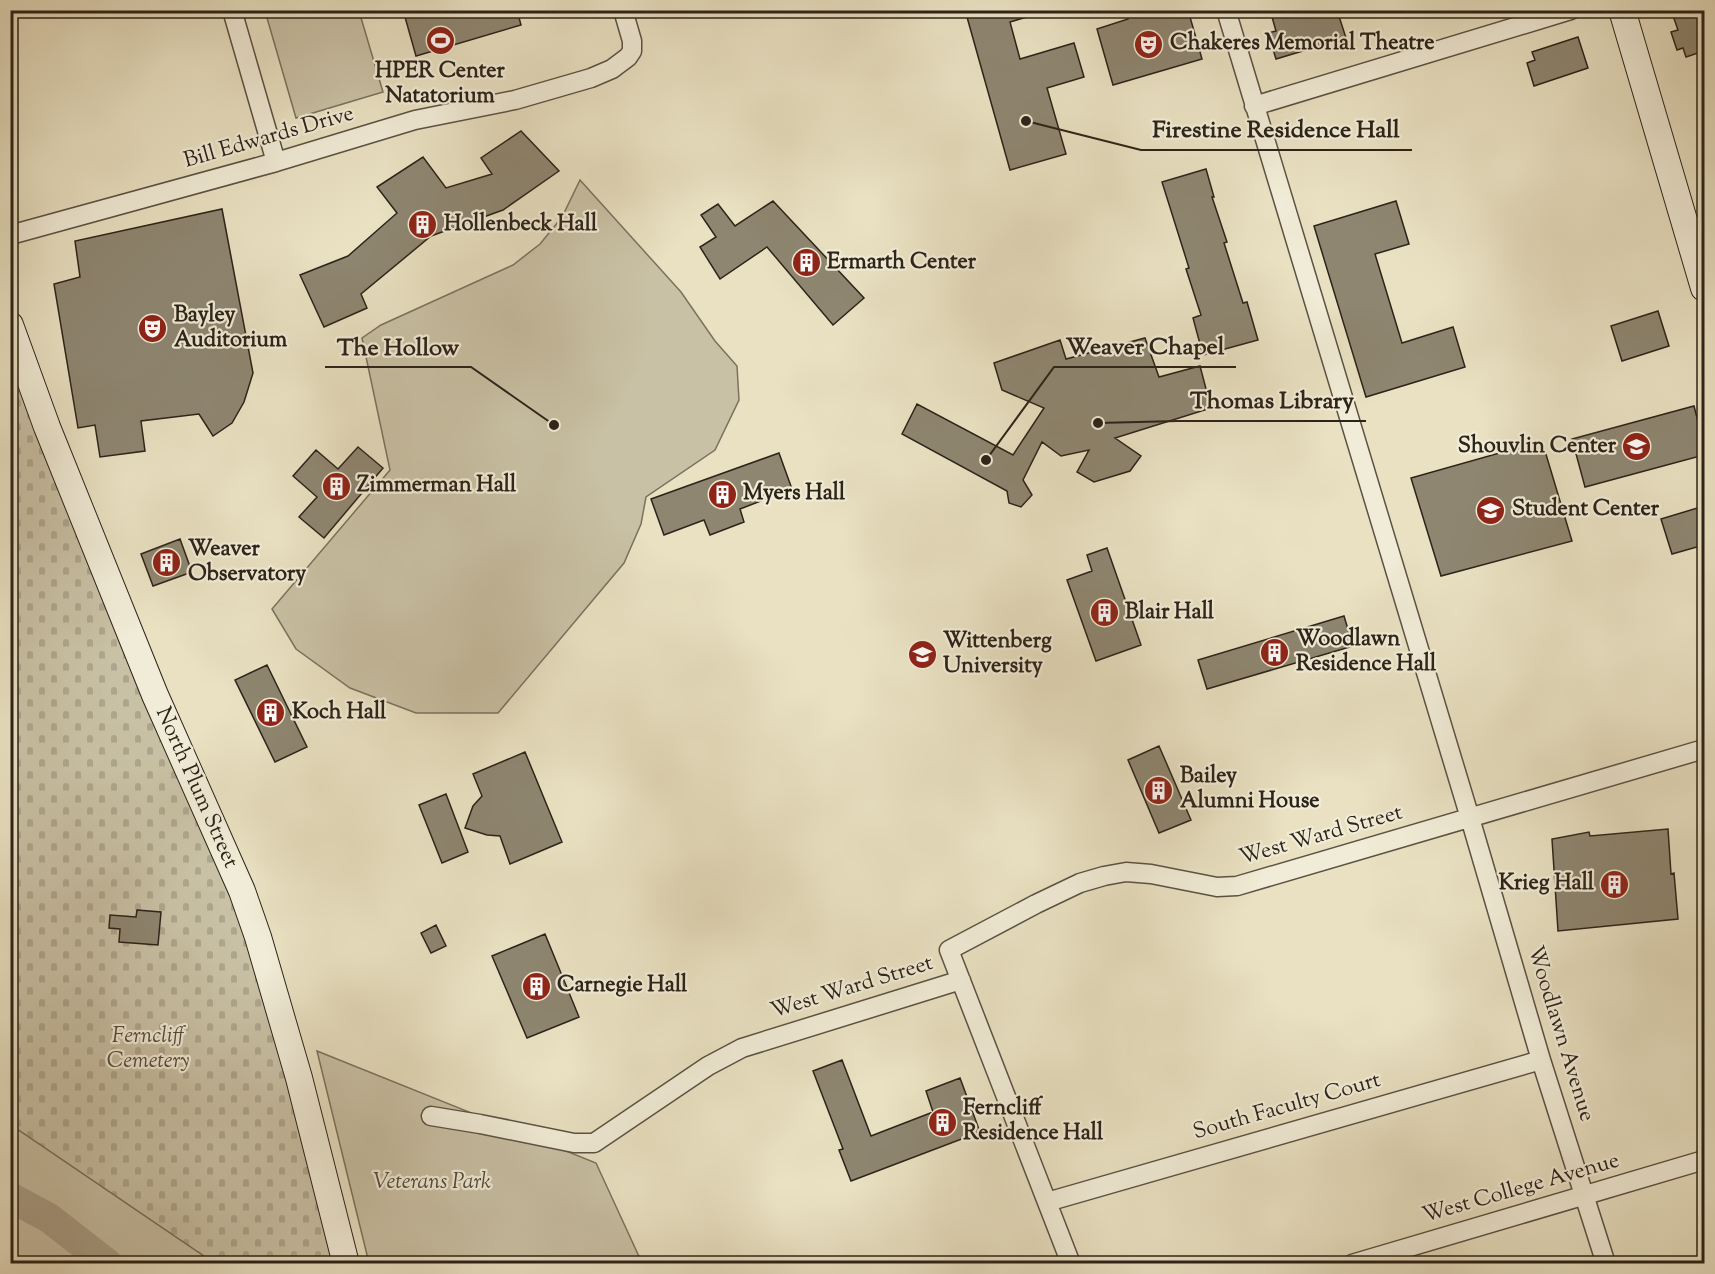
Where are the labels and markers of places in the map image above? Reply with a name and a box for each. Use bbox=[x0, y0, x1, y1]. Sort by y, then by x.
sports icon: HPER Center Natatorium bbox=[424, 24, 456, 56]
theatre icon: Chakeres Memorial Theatre bbox=[1133, 28, 1165, 60]
place label: Chakeres Memorial Theatre bbox=[1170, 28, 1434, 60]
place label: HPER Center Natatorium bbox=[375, 56, 506, 113]
callout: Firestine Residence Hall bbox=[1141, 108, 1412, 150]
building icon: Hollenbeck Hall bbox=[407, 209, 439, 241]
place label: Hollenbeck Hall bbox=[444, 209, 598, 241]
building icon: Ermarth Center bbox=[790, 247, 822, 279]
place label: Ermarth Center bbox=[827, 247, 977, 279]
place label: Bayley Auditorium bbox=[174, 300, 288, 357]
theatre icon: Bayley Auditorium bbox=[137, 313, 169, 345]
callout: The Hollow bbox=[325, 325, 471, 367]
callout: Weaver Chapel bbox=[1054, 325, 1236, 367]
callout: Thomas Library bbox=[1178, 379, 1366, 421]
place label: Shouvlin Center bbox=[1458, 431, 1617, 463]
school or university icon: Shouvlin Center bbox=[1621, 431, 1653, 463]
building icon: Zimmerman Hall bbox=[320, 470, 352, 502]
place label: Zimmerman Hall bbox=[357, 470, 517, 502]
building icon: Myers Hall bbox=[706, 478, 738, 510]
place label: Myers Hall bbox=[743, 478, 846, 510]
school or university icon: Student Center bbox=[1475, 494, 1507, 526]
place label: Student Center bbox=[1512, 494, 1660, 526]
place label: Weaver Observatory bbox=[188, 534, 306, 591]
building icon: Weaver Observatory bbox=[151, 547, 183, 579]
building icon: Blair Hall bbox=[1088, 597, 1120, 629]
place label: Blair Hall bbox=[1125, 597, 1215, 629]
place label: Woodlawn Residence Hall bbox=[1296, 624, 1437, 681]
place label: Wittenberg University bbox=[943, 626, 1052, 683]
building icon: Woodlawn Residence Hall bbox=[1259, 637, 1291, 669]
school or university icon: Wittenberg University bbox=[906, 639, 938, 671]
building icon: Koch Hall bbox=[255, 697, 287, 729]
place label: Koch Hall bbox=[292, 697, 387, 729]
place label: Bailey Alumni House bbox=[1180, 761, 1320, 818]
building icon: Bailey Alumni House bbox=[1143, 774, 1175, 806]
place label: Krieg Hall bbox=[1499, 868, 1595, 900]
building icon: Krieg Hall bbox=[1599, 868, 1631, 900]
building icon: Carnegie Hall bbox=[520, 970, 552, 1002]
place label: Carnegie Hall bbox=[557, 970, 688, 1002]
place label: Ferncliff Residence Hall bbox=[963, 1093, 1104, 1150]
building icon: Ferncliff Residence Hall bbox=[926, 1106, 958, 1138]

